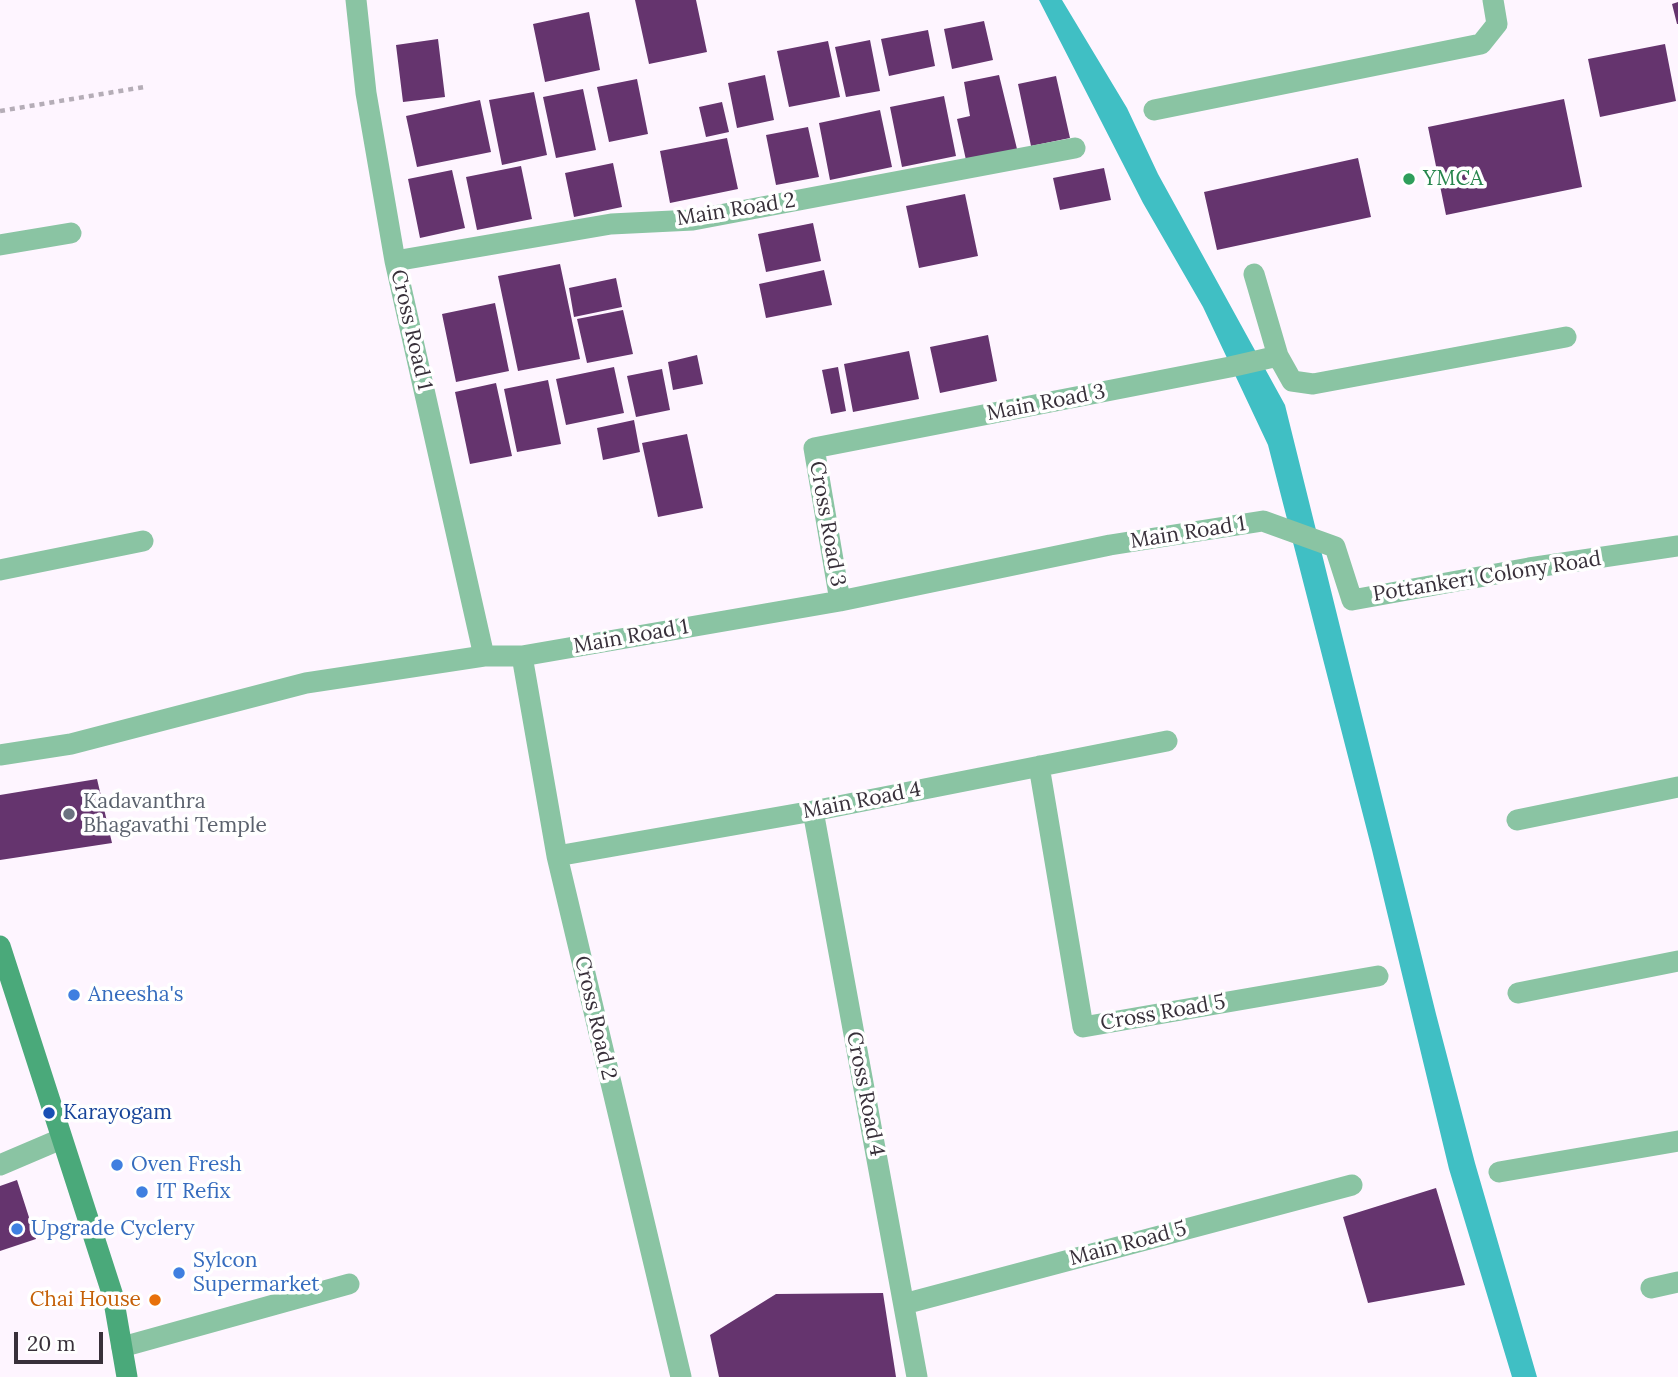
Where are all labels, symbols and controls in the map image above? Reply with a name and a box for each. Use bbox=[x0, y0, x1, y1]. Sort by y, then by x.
place label: YMCA bbox=[1423, 166, 1483, 192]
marker: YMCA bbox=[1401, 171, 1417, 187]
street label: Main Road 2 bbox=[675, 188, 797, 232]
street label: Cross Road 1 bbox=[385, 267, 437, 393]
street label: Main Road 3 bbox=[985, 379, 1107, 427]
street label: Cross Road 3 bbox=[804, 459, 850, 589]
street label: Main Road 1 bbox=[1129, 511, 1247, 555]
street label: Pottankeri Colony Road bbox=[1371, 547, 1603, 607]
street label: Main Road 1 bbox=[572, 615, 690, 659]
street label: Main Road 4 bbox=[801, 777, 923, 825]
place label: Kadavanthra Bhagavathi Temple bbox=[83, 789, 267, 839]
marker: Kadavanthra Bhagavathi Temple bbox=[61, 806, 77, 822]
street label: Cross Road 2 bbox=[569, 954, 621, 1082]
place label: Aneesha's bbox=[88, 982, 184, 1008]
marker: Aneesha's bbox=[66, 987, 82, 1003]
street label: Cross Road 5 bbox=[1098, 990, 1228, 1036]
street label: Cross Road 4 bbox=[841, 1030, 889, 1158]
place label: Karayogam bbox=[63, 1100, 172, 1126]
marker: Karayogam bbox=[41, 1105, 57, 1121]
place label: Oven Fresh bbox=[131, 1152, 242, 1178]
marker: Oven Fresh bbox=[109, 1157, 125, 1173]
place label: IT Refix bbox=[156, 1179, 231, 1205]
marker: IT Refix bbox=[134, 1184, 150, 1200]
place label: Upgrade Cyclery bbox=[31, 1216, 195, 1242]
street label: Main Road 5 bbox=[1067, 1216, 1189, 1272]
marker: Upgrade Cyclery bbox=[9, 1221, 25, 1237]
place label: Sylcon Supermarket bbox=[193, 1248, 319, 1298]
marker: Sylcon Supermarket bbox=[171, 1265, 187, 1281]
place label: Chai House bbox=[30, 1287, 141, 1313]
marker: Chai House bbox=[147, 1292, 163, 1308]
scale bar bbox=[18, 1318, 107, 1362]
text: 20 m bbox=[27, 1330, 76, 1357]

